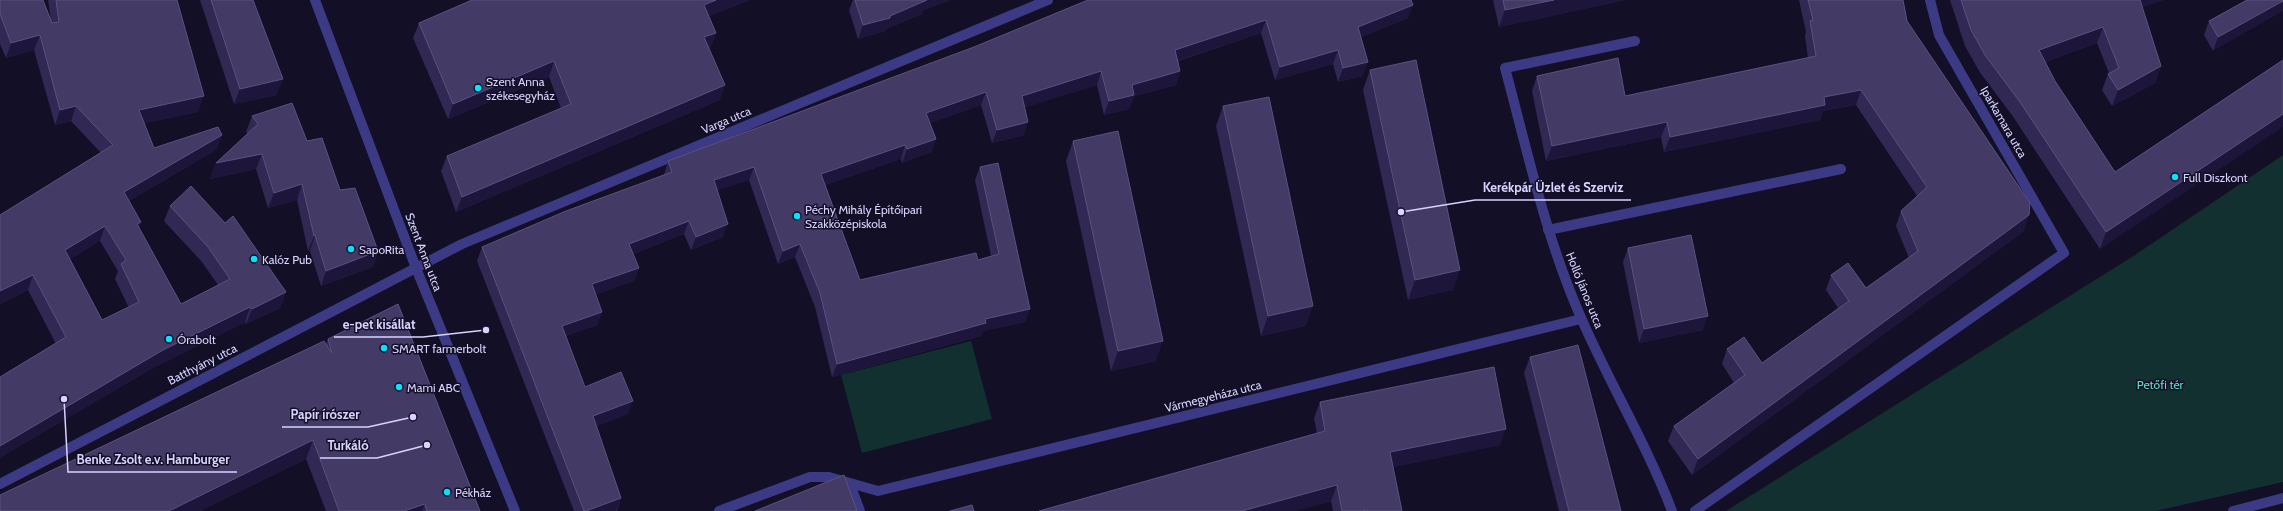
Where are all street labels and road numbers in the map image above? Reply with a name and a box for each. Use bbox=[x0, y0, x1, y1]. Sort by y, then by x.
street label: Iparkamara utca bbox=[1977, 84, 2031, 161]
street label: Varga utca bbox=[699, 103, 753, 137]
street label: Szent Anna utca bbox=[402, 211, 446, 293]
street label: Holló János utca bbox=[1563, 250, 1607, 331]
street label: Batthyány utca bbox=[165, 340, 239, 388]
street label: Vármegyeháza utca bbox=[1163, 377, 1263, 415]

